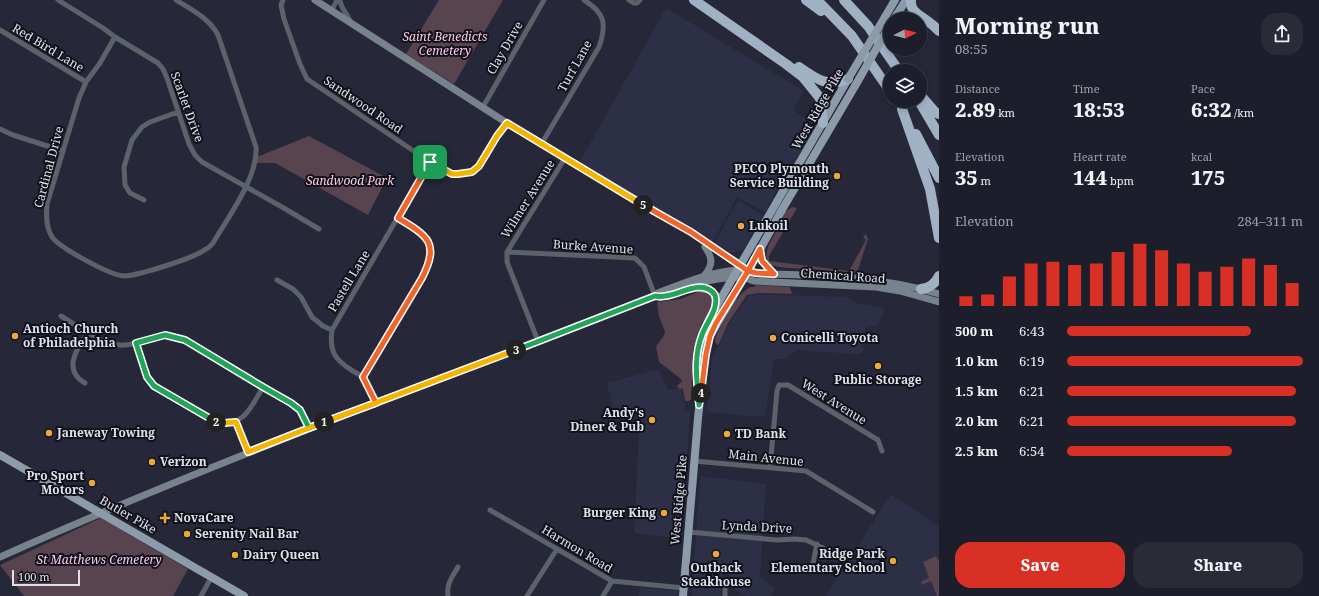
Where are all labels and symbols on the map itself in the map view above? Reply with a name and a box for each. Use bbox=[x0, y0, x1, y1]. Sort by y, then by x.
north arrow bbox=[883, 12, 927, 56]
street label: Clay Drive bbox=[482, 18, 527, 78]
street label: Red Bird Lane bbox=[9, 19, 87, 76]
park label: Saint Benedicts Cemetery bbox=[402, 28, 488, 59]
street label: Turf Lane bbox=[553, 37, 596, 95]
street label: West Ridge Pike bbox=[788, 65, 848, 152]
street label: Scarlet Drive bbox=[167, 69, 208, 144]
street label: Sandwood Road bbox=[320, 72, 407, 138]
street label: Cardinal Drive bbox=[29, 124, 68, 210]
pin bbox=[413, 145, 447, 179]
street label: Wilmer Avenue bbox=[497, 156, 559, 241]
place label: PECO Plymouth Service Building bbox=[730, 160, 829, 191]
marker: PECO Plymouth Service Building bbox=[832, 171, 842, 181]
park label: Sandwood Park bbox=[306, 172, 395, 189]
pin: 5 bbox=[633, 195, 653, 215]
place label: Lukoil bbox=[749, 217, 789, 234]
marker: Lukoil bbox=[736, 221, 746, 231]
street label: Burke Avenue bbox=[552, 235, 634, 258]
street label: Pastell Lane bbox=[324, 247, 374, 315]
street label: Chemical Road bbox=[800, 264, 887, 287]
place label: Antioch Church of Philadelphia bbox=[23, 320, 119, 351]
place label: Conicelli Toyota bbox=[781, 329, 878, 346]
marker: Antioch Church of Philadelphia bbox=[10, 331, 20, 341]
marker: Conicelli Toyota bbox=[768, 333, 778, 343]
pin: 3 bbox=[506, 340, 526, 360]
marker: Public Storage bbox=[873, 361, 883, 371]
place label: Public Storage bbox=[834, 371, 922, 388]
street label: West Avenue bbox=[798, 375, 870, 428]
pin: 4 bbox=[691, 383, 711, 403]
place label: Andy's Diner & Pub bbox=[570, 404, 644, 435]
pin: 2 bbox=[206, 412, 226, 432]
pin: 1 bbox=[314, 412, 334, 432]
marker: Andy's Diner & Pub bbox=[647, 415, 657, 425]
place label: Janeway Towing bbox=[56, 424, 155, 441]
place label: TD Bank bbox=[735, 425, 786, 442]
marker: Janeway Towing bbox=[44, 428, 54, 438]
marker: TD Bank bbox=[722, 429, 732, 439]
street label: Main Avenue bbox=[728, 445, 805, 470]
place label: Verizon bbox=[160, 453, 207, 470]
street label: West Ridge Pike bbox=[666, 454, 691, 546]
marker: Verizon bbox=[147, 457, 157, 467]
place label: Pro Sport Motors bbox=[26, 467, 84, 498]
marker: Pro Sport Motors bbox=[87, 478, 97, 488]
street label: Butler Pike bbox=[97, 491, 160, 538]
place label: Burger King bbox=[583, 504, 656, 521]
marker: Burger King bbox=[659, 508, 669, 518]
place label: NovaCare bbox=[174, 509, 234, 526]
marker: NovaCare bbox=[159, 512, 171, 524]
street label: Lynda Drive bbox=[721, 516, 793, 537]
street label: Harmon Road bbox=[539, 521, 616, 577]
place label: Serenity Nail Bar bbox=[195, 525, 300, 542]
marker: Serenity Nail Bar bbox=[182, 529, 192, 539]
place label: Ridge Park Elementary School bbox=[771, 545, 886, 576]
place label: Dairy Queen bbox=[243, 546, 319, 563]
marker: Outback Steakhouse bbox=[711, 549, 721, 559]
marker: Dairy Queen bbox=[230, 550, 240, 560]
park label: St Matthews Cemetery bbox=[36, 551, 162, 568]
marker: Ridge Park Elementary School bbox=[888, 556, 898, 566]
place label: Outback Steakhouse bbox=[681, 559, 751, 590]
scale bar bbox=[12, 568, 80, 587]

